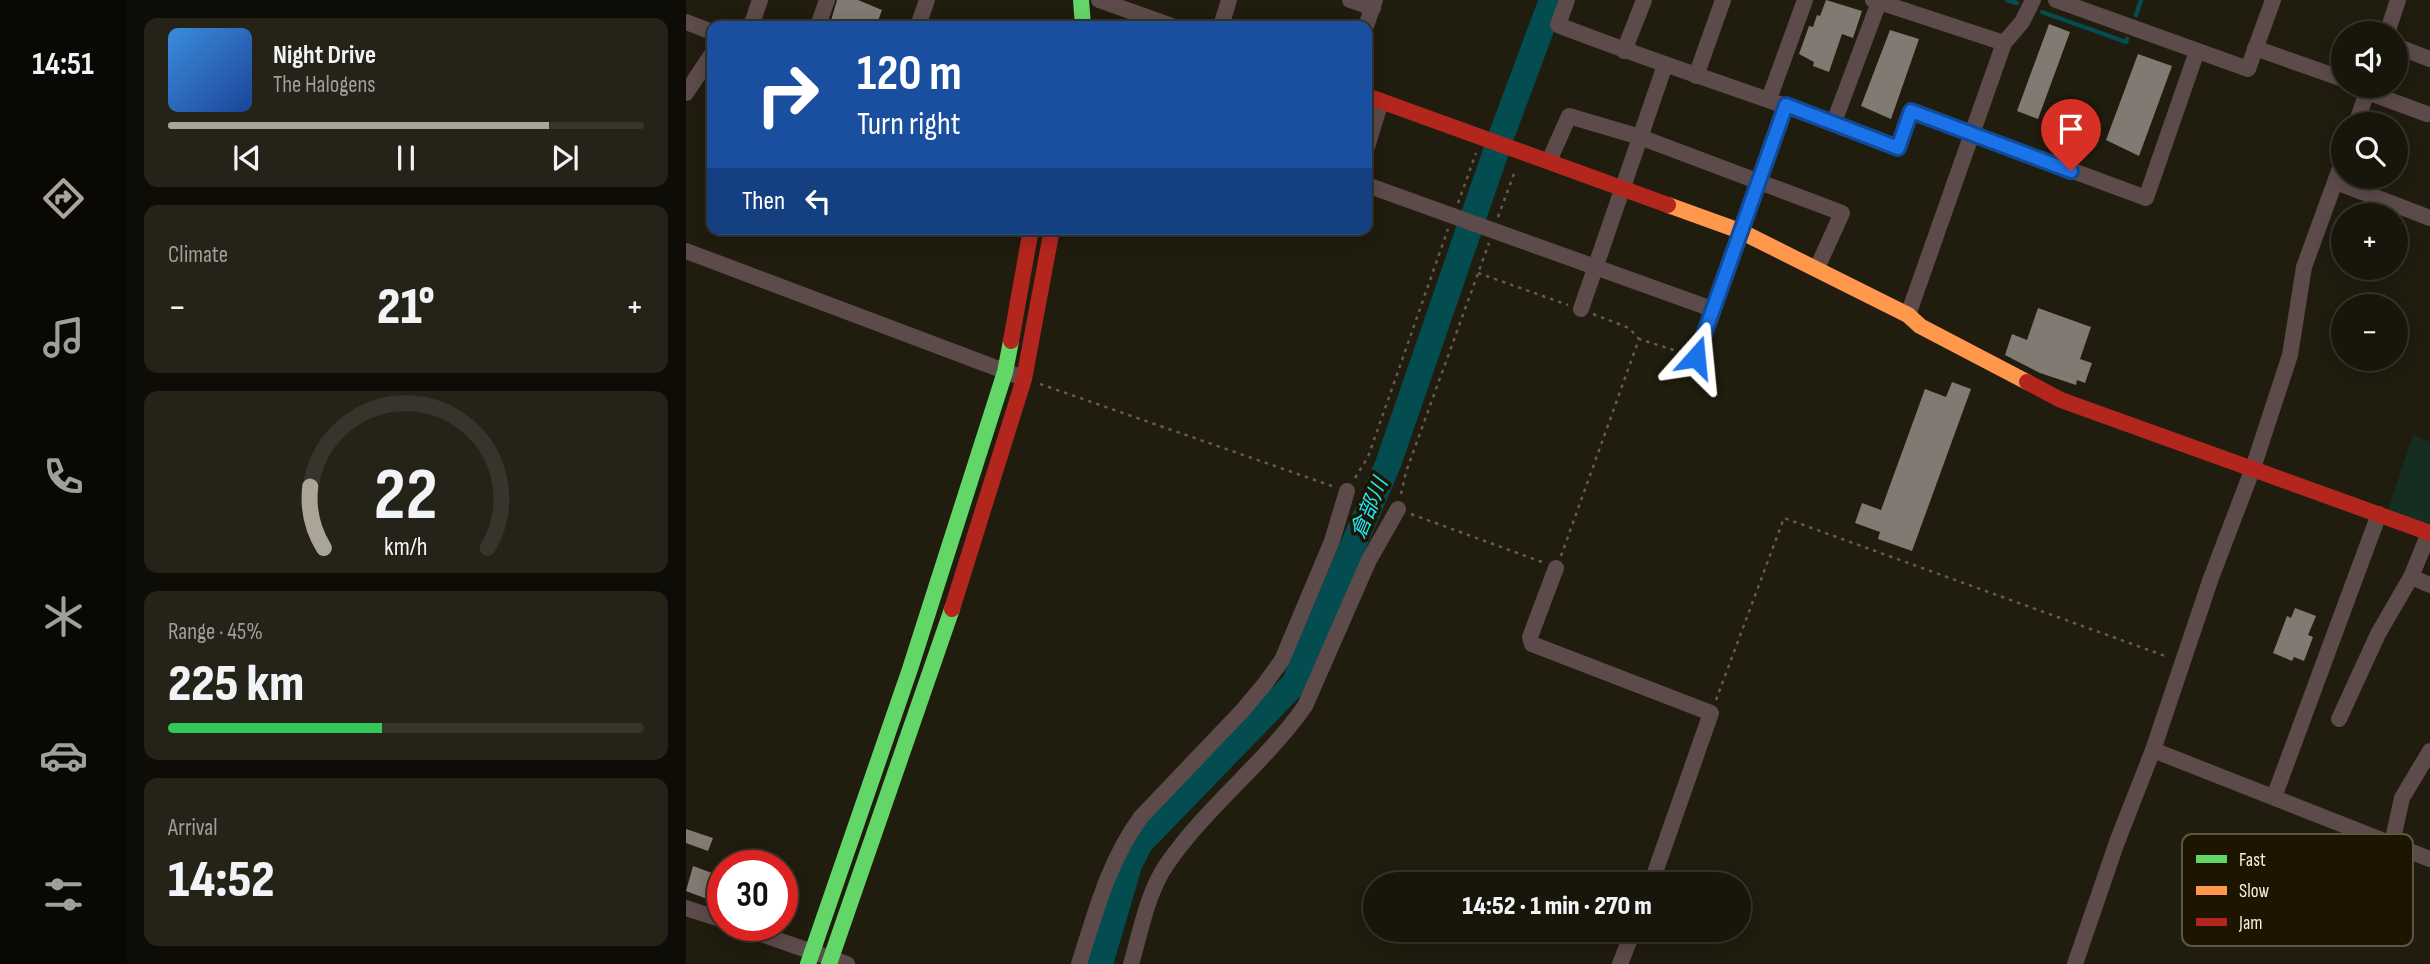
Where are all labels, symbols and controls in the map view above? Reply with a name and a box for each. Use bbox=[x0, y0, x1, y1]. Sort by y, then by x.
map controls bbox=[2331, 21, 2408, 371]
button: sound bbox=[2331, 21, 2408, 98]
text: Night Drive bbox=[273, 40, 376, 71]
text: 14:51 bbox=[32, 45, 94, 84]
text: 120 m bbox=[857, 45, 962, 104]
icon: right bbox=[742, 49, 833, 140]
text: The Halogens bbox=[273, 71, 376, 99]
pin bbox=[2041, 99, 2101, 171]
text: Turn right bbox=[857, 105, 961, 144]
icon: arrive bbox=[2052, 110, 2090, 148]
button: search bbox=[2331, 112, 2408, 189]
icon: previous bbox=[228, 139, 266, 177]
icon: pause bbox=[387, 139, 425, 177]
icon: next bbox=[546, 139, 584, 177]
icon: directions bbox=[39, 174, 88, 223]
icon: left bbox=[799, 182, 837, 220]
text: Then bbox=[742, 186, 785, 217]
button: + bbox=[2331, 203, 2408, 280]
text: Climate bbox=[168, 241, 228, 269]
text: 21° bbox=[377, 276, 435, 339]
text: − bbox=[168, 285, 187, 330]
text: + bbox=[625, 285, 644, 330]
button: − bbox=[2331, 294, 2408, 371]
icon: music bbox=[39, 313, 88, 362]
position arrow bbox=[1659, 320, 1733, 394]
icon: phone bbox=[39, 452, 88, 501]
text: 22 bbox=[374, 452, 438, 540]
water label: 倉部川 bbox=[1346, 472, 1394, 542]
text: km/h bbox=[384, 532, 428, 563]
icon: climate bbox=[39, 592, 88, 641]
text: Range · 45% bbox=[168, 618, 263, 646]
text: 225 km bbox=[168, 653, 304, 716]
icon: car bbox=[39, 731, 88, 780]
text: Arrival bbox=[168, 814, 217, 842]
legend bbox=[2182, 834, 2413, 946]
text: 14:52 bbox=[168, 849, 275, 912]
text: Fast bbox=[2239, 849, 2266, 872]
speed limit sign: 30 bbox=[707, 850, 798, 941]
icon: filters bbox=[39, 870, 88, 919]
text: Slow bbox=[2239, 880, 2269, 903]
text: 14:52 · 1 min · 270 m bbox=[1462, 891, 1652, 922]
text: Jam bbox=[2238, 912, 2262, 935]

